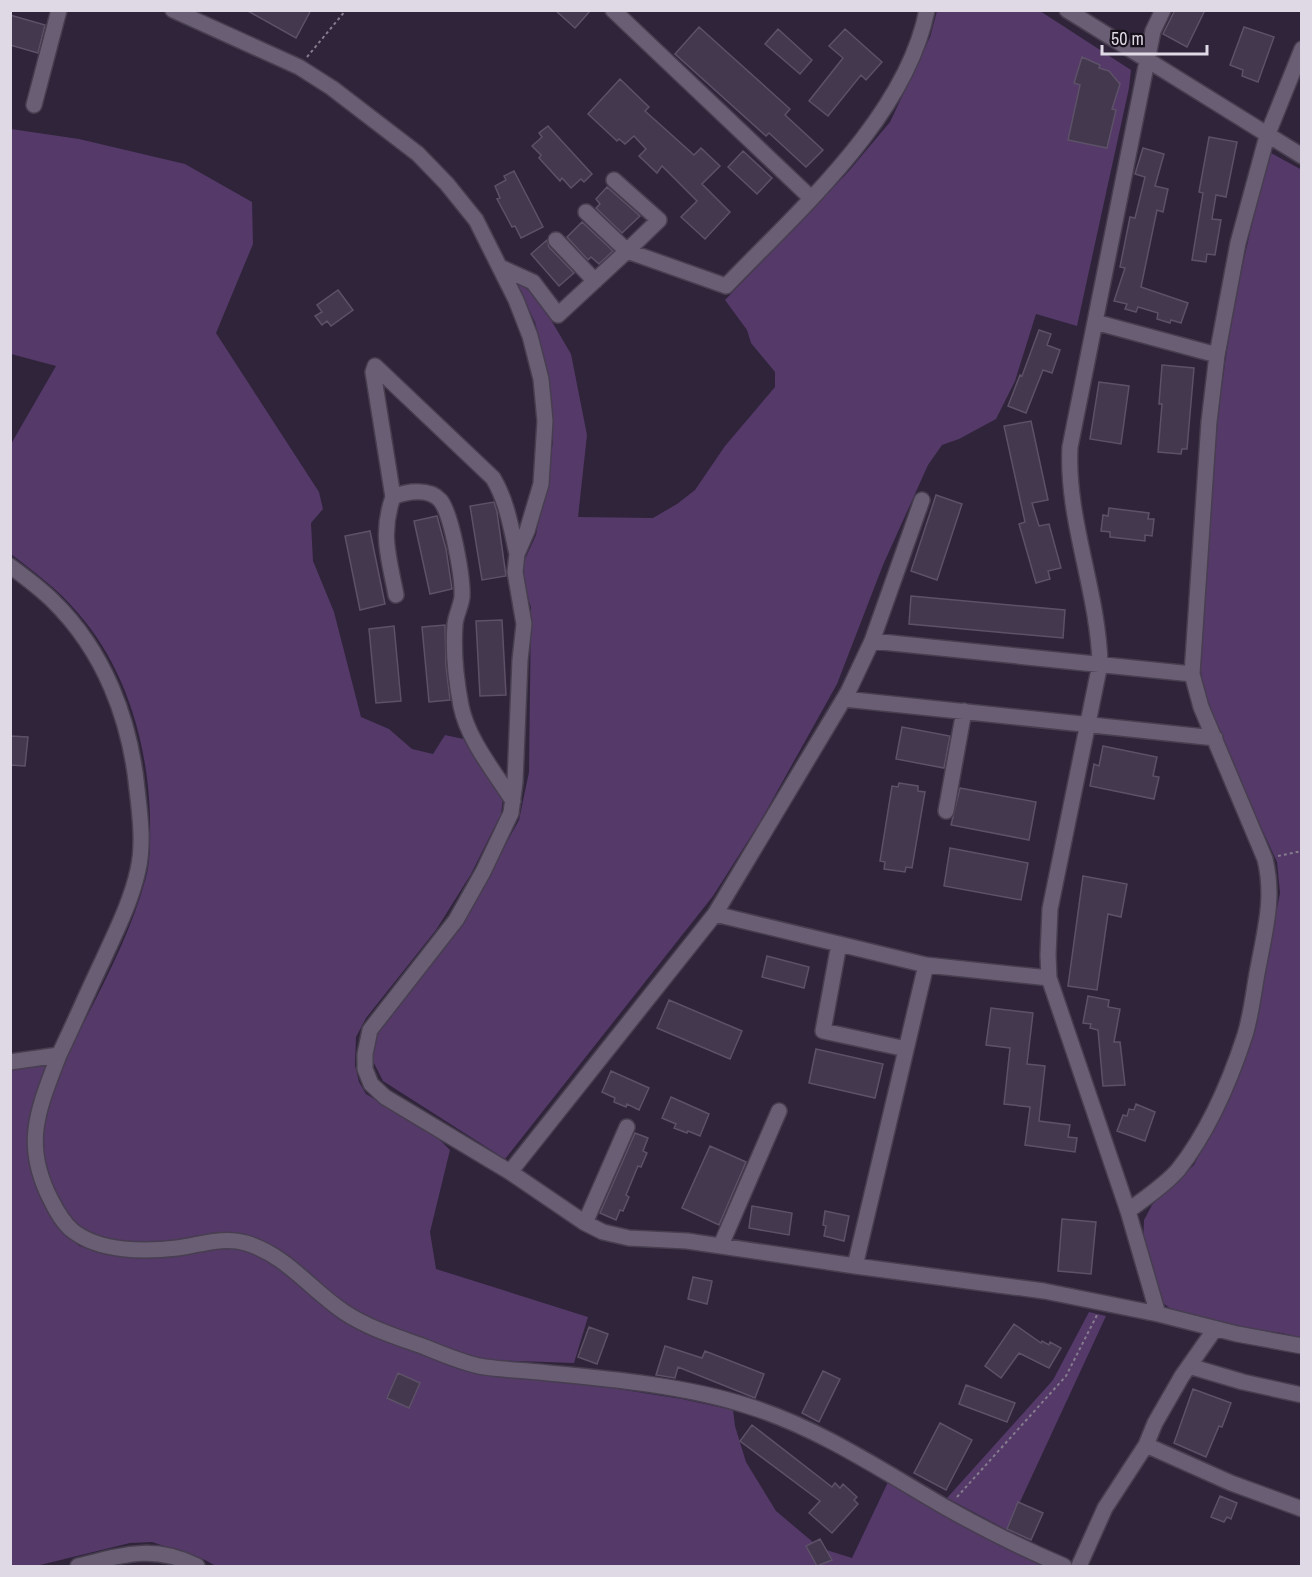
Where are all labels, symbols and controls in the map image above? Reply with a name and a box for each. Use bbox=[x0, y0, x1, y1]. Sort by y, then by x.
scale bar bbox=[1102, 18, 1207, 56]
text: 50 m bbox=[1111, 26, 1144, 51]

